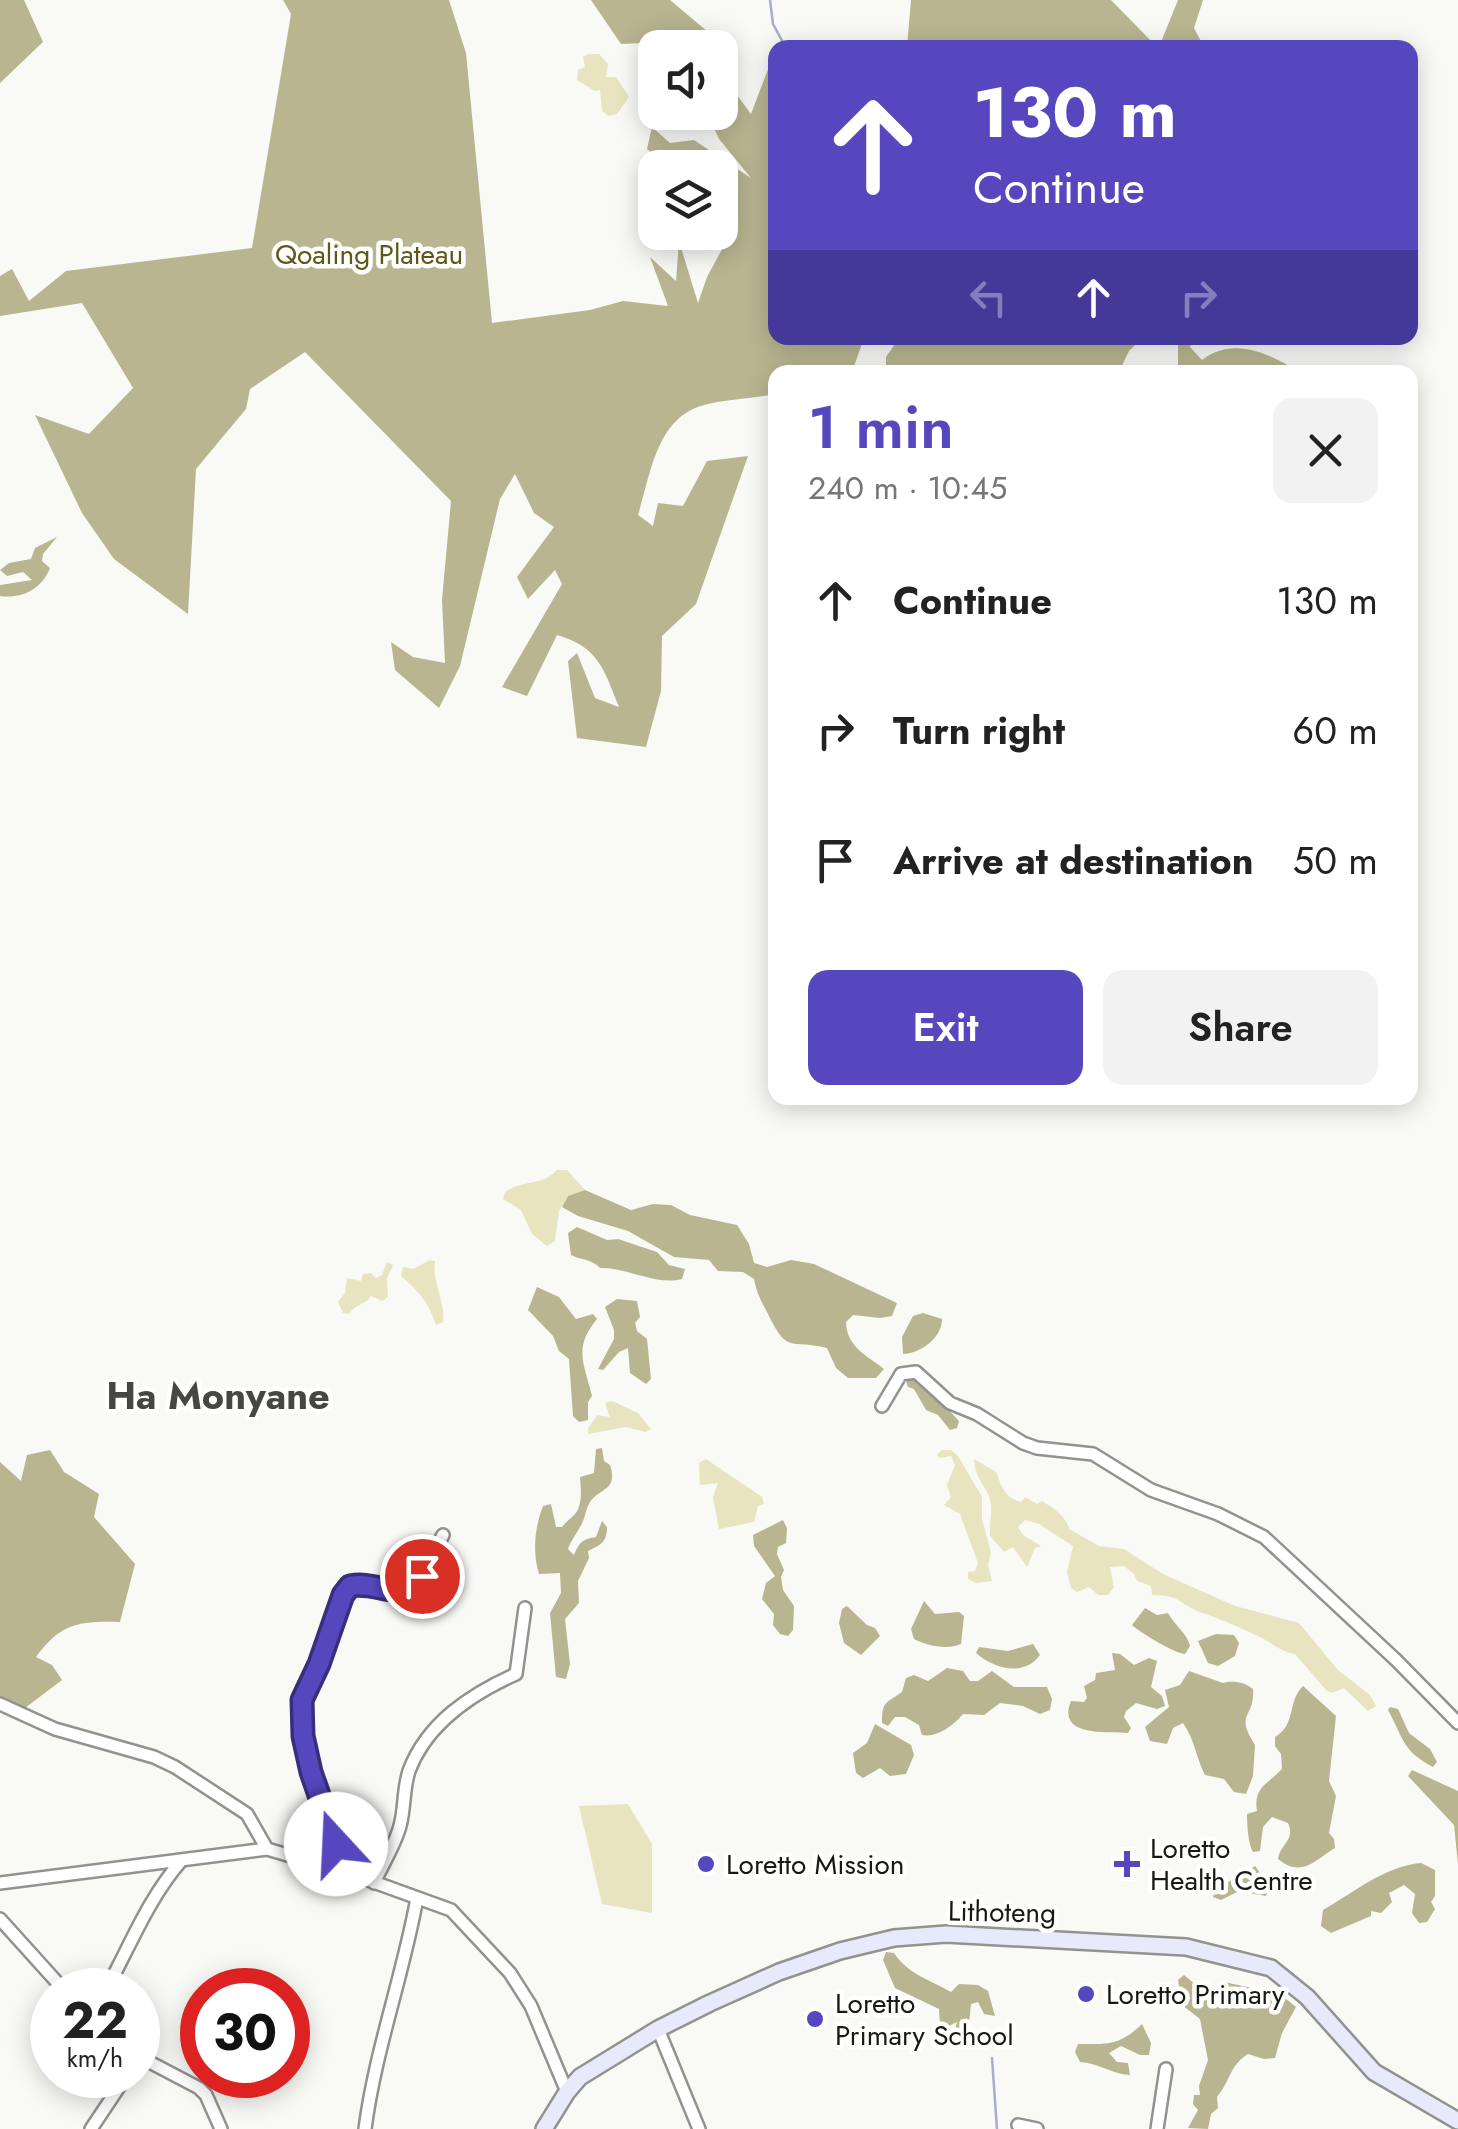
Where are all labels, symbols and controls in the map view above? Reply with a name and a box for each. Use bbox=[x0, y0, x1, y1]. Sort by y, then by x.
map controls bbox=[638, 30, 738, 250]
button: sound bbox=[638, 30, 738, 130]
text: 130 m bbox=[973, 62, 1177, 163]
icon: ahead bbox=[808, 80, 938, 210]
button: layers bbox=[638, 150, 738, 250]
text: Continue bbox=[973, 155, 1145, 220]
park label: Qoaling Plateau bbox=[275, 234, 463, 275]
icon: left bbox=[961, 270, 1016, 325]
icon: ahead bbox=[1066, 270, 1121, 325]
icon: right bbox=[1171, 270, 1226, 325]
text: 1 min bbox=[808, 384, 954, 471]
button: close bbox=[1273, 398, 1378, 503]
text: 240 m · 10:45 bbox=[808, 465, 1007, 511]
icon: ahead bbox=[808, 573, 863, 628]
text: Continue bbox=[893, 573, 1052, 628]
text: 130 m bbox=[1276, 573, 1378, 628]
icon: right bbox=[808, 703, 863, 758]
text: Turn right bbox=[893, 703, 1065, 758]
text: 60 m bbox=[1292, 703, 1378, 758]
icon: arrive bbox=[808, 833, 863, 888]
text: Arrive at destination bbox=[893, 833, 1254, 888]
text: 50 m bbox=[1293, 833, 1378, 888]
button: Exit bbox=[808, 970, 1083, 1085]
button: Share bbox=[1103, 970, 1378, 1085]
district label: Ha Monyane bbox=[106, 1368, 330, 1423]
pin bbox=[380, 1534, 465, 1619]
icon: arrive bbox=[395, 1549, 450, 1604]
position arrow bbox=[284, 1792, 388, 1896]
place label: Loretto Health Centre bbox=[1150, 1828, 1313, 1901]
place label: Loretto Mission bbox=[726, 1844, 904, 1885]
marker: Loretto Health Centre bbox=[1114, 1851, 1140, 1877]
marker: Loretto Mission bbox=[695, 1853, 717, 1875]
street label: Lithoteng bbox=[947, 1891, 1057, 1933]
speed limit sign: 30 bbox=[180, 1968, 310, 2098]
place label: Loretto Primary bbox=[1106, 1974, 1285, 2015]
place label: Loretto Primary School bbox=[835, 1983, 1014, 2056]
marker: Loretto Primary bbox=[1075, 1983, 1097, 2005]
text: 22 bbox=[62, 1984, 128, 2057]
marker: Loretto Primary School bbox=[804, 2008, 826, 2030]
text: km/h bbox=[67, 2040, 123, 2076]

